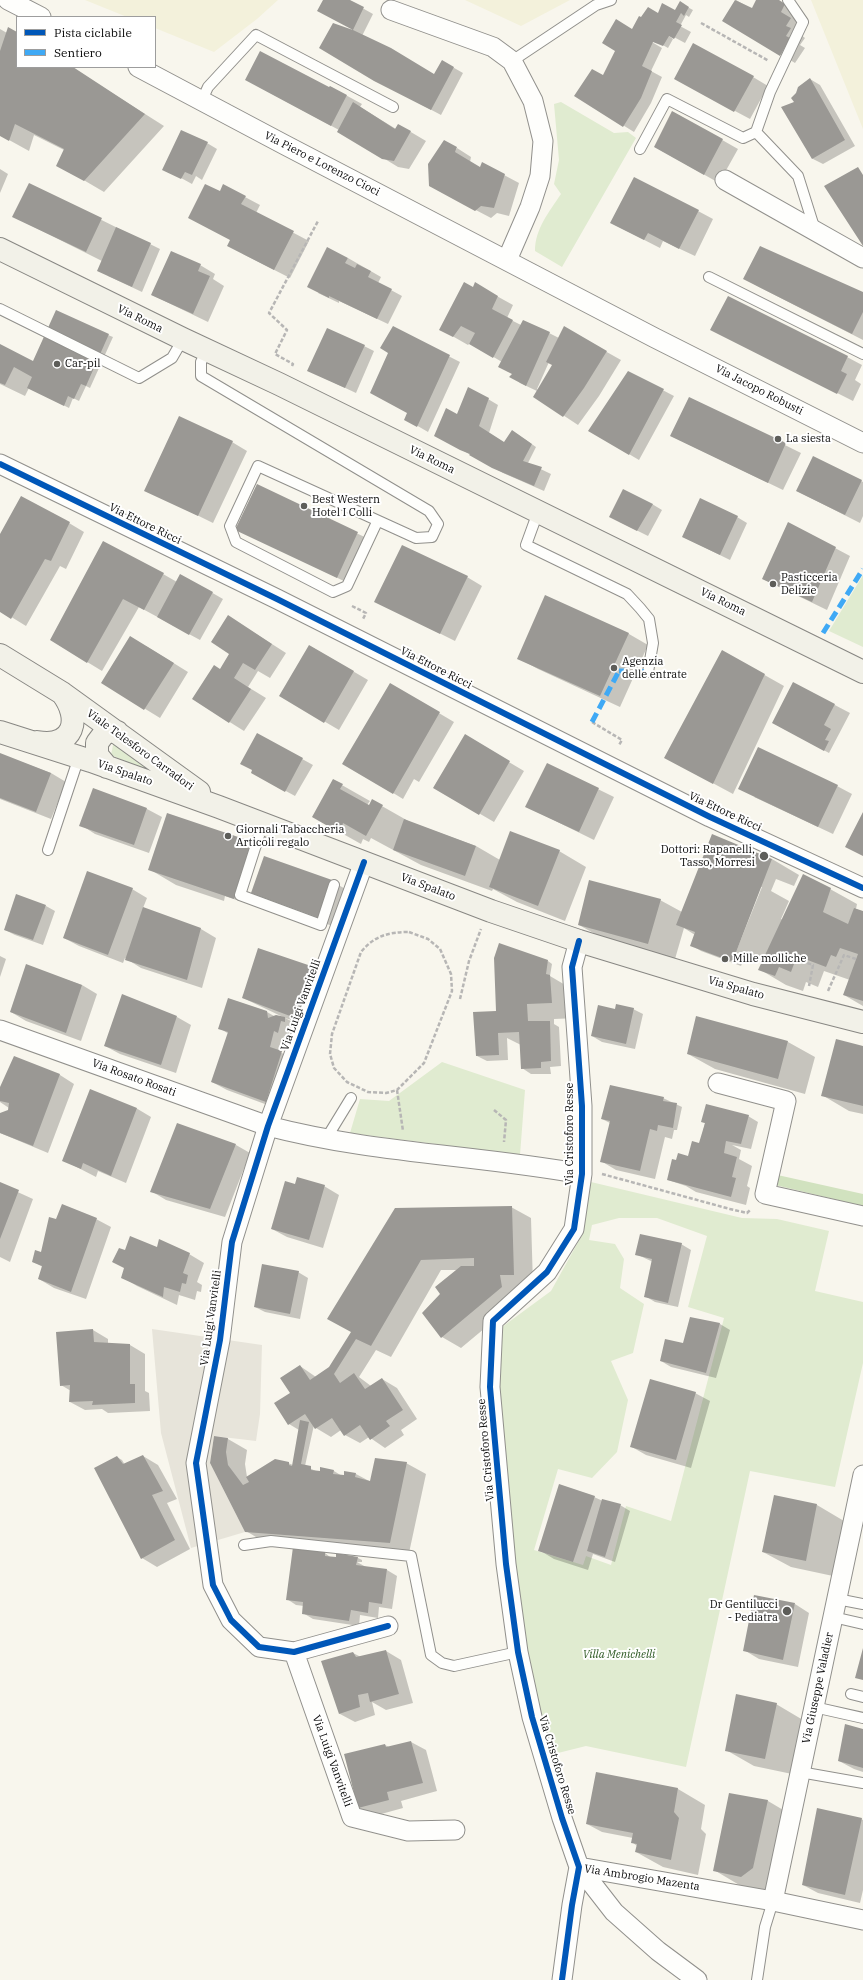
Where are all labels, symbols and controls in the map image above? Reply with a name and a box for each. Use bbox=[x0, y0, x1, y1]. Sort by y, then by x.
legend bbox=[16, 16, 156, 68]
text: Pista ciclabile bbox=[54, 25, 132, 40]
text: Sentiero bbox=[54, 45, 102, 60]
street label: Via Piero e Lorenzo Cioci bbox=[262, 129, 382, 199]
street label: Via Roma bbox=[115, 302, 165, 336]
place label: Car-pil bbox=[65, 357, 101, 371]
marker: Car-pil bbox=[52, 359, 62, 369]
street label: Via Jacopo Robusti bbox=[713, 362, 805, 418]
place label: La siesta bbox=[786, 432, 831, 446]
marker: La siesta bbox=[773, 434, 783, 444]
street label: Via Roma bbox=[407, 443, 457, 477]
place label: Best Western Hotel I Colli bbox=[312, 493, 380, 519]
street label: Via Ettore Ricci bbox=[107, 501, 183, 547]
marker: Best Western Hotel I Colli bbox=[299, 501, 309, 511]
place label: Pasticceria Delizie bbox=[781, 571, 838, 597]
marker: Pasticceria Delizie bbox=[768, 579, 778, 589]
street label: Via Roma bbox=[698, 585, 748, 619]
street label: Via Ettore Ricci bbox=[398, 644, 474, 692]
place label: Agenzia delle entrate bbox=[622, 655, 687, 681]
marker: Agenzia delle entrate bbox=[609, 663, 619, 673]
street label: Viale Telesforo Carradori bbox=[84, 707, 196, 793]
street label: Via Spalato bbox=[96, 757, 154, 789]
street label: Via Ettore Ricci bbox=[686, 789, 764, 835]
place label: Giornali Tabaccheria Articoli regalo bbox=[236, 823, 344, 849]
marker: Giornali Tabaccheria Articoli regalo bbox=[223, 831, 233, 841]
place label: Dottori: Rapanelli, Tasso, Morresi bbox=[661, 843, 755, 869]
marker: Dottori: Rapanelli, Tasso, Morresi bbox=[758, 850, 770, 862]
street label: Via Spalato bbox=[399, 871, 457, 903]
place label: Mille molliche bbox=[733, 952, 806, 966]
marker: Mille molliche bbox=[720, 954, 730, 964]
street label: Via Luigi Vanvitelli bbox=[278, 957, 324, 1053]
street label: Via Spalato bbox=[706, 974, 766, 1002]
street label: Via Rosato Rosati bbox=[90, 1057, 178, 1099]
street label: Via Cristoforo Resse bbox=[563, 1083, 577, 1185]
street label: Via Luigi Vanvitelli bbox=[198, 1269, 224, 1367]
street label: Via Cristoforo Resse bbox=[475, 1398, 497, 1502]
place label: Dr Gentilucci - Pediatra bbox=[710, 1598, 778, 1624]
marker: Dr Gentilucci - Pediatra bbox=[781, 1605, 793, 1617]
street label: Via Giuseppe Valadier bbox=[800, 1631, 836, 1745]
park label: Villa Menichelli bbox=[583, 1648, 655, 1662]
street label: Via Luigi Vanvitelli bbox=[309, 1713, 355, 1809]
street label: Via Cristoforo Resse bbox=[536, 1714, 578, 1816]
street label: Via Ambrogio Mazenta bbox=[583, 1862, 701, 1894]

